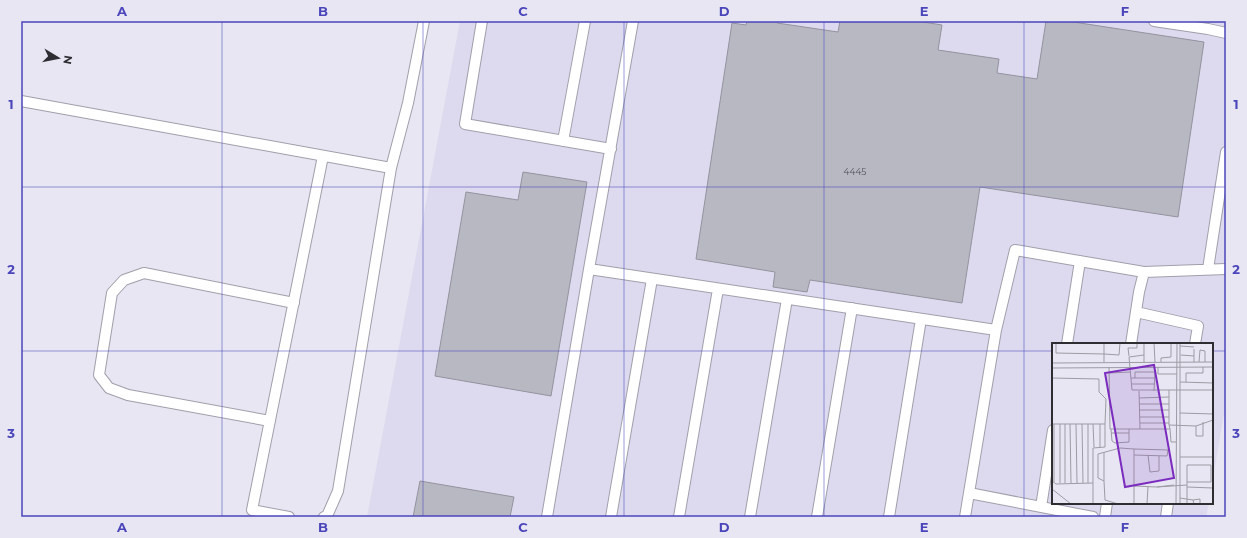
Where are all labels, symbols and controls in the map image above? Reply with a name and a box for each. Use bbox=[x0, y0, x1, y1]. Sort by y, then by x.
text: A bbox=[116, 3, 128, 19]
text: B bbox=[318, 3, 328, 19]
text: C bbox=[518, 3, 528, 19]
text: D bbox=[719, 3, 730, 19]
text: E bbox=[920, 3, 929, 19]
text: F bbox=[1121, 3, 1129, 19]
north arrow bbox=[38, 38, 78, 78]
text: N bbox=[60, 54, 76, 65]
text: 1 bbox=[8, 96, 14, 112]
text: 1 bbox=[1233, 96, 1239, 112]
house number: 4445 bbox=[844, 166, 866, 177]
text: 2 bbox=[7, 261, 15, 277]
text: 2 bbox=[1232, 261, 1240, 277]
inset map bbox=[1052, 343, 1213, 504]
text: 3 bbox=[6, 425, 15, 441]
text: 3 bbox=[1231, 425, 1240, 441]
text: A bbox=[116, 519, 128, 535]
text: B bbox=[318, 519, 328, 535]
text: C bbox=[518, 519, 528, 535]
text: D bbox=[719, 519, 730, 535]
text: E bbox=[920, 519, 929, 535]
text: F bbox=[1121, 519, 1129, 535]

